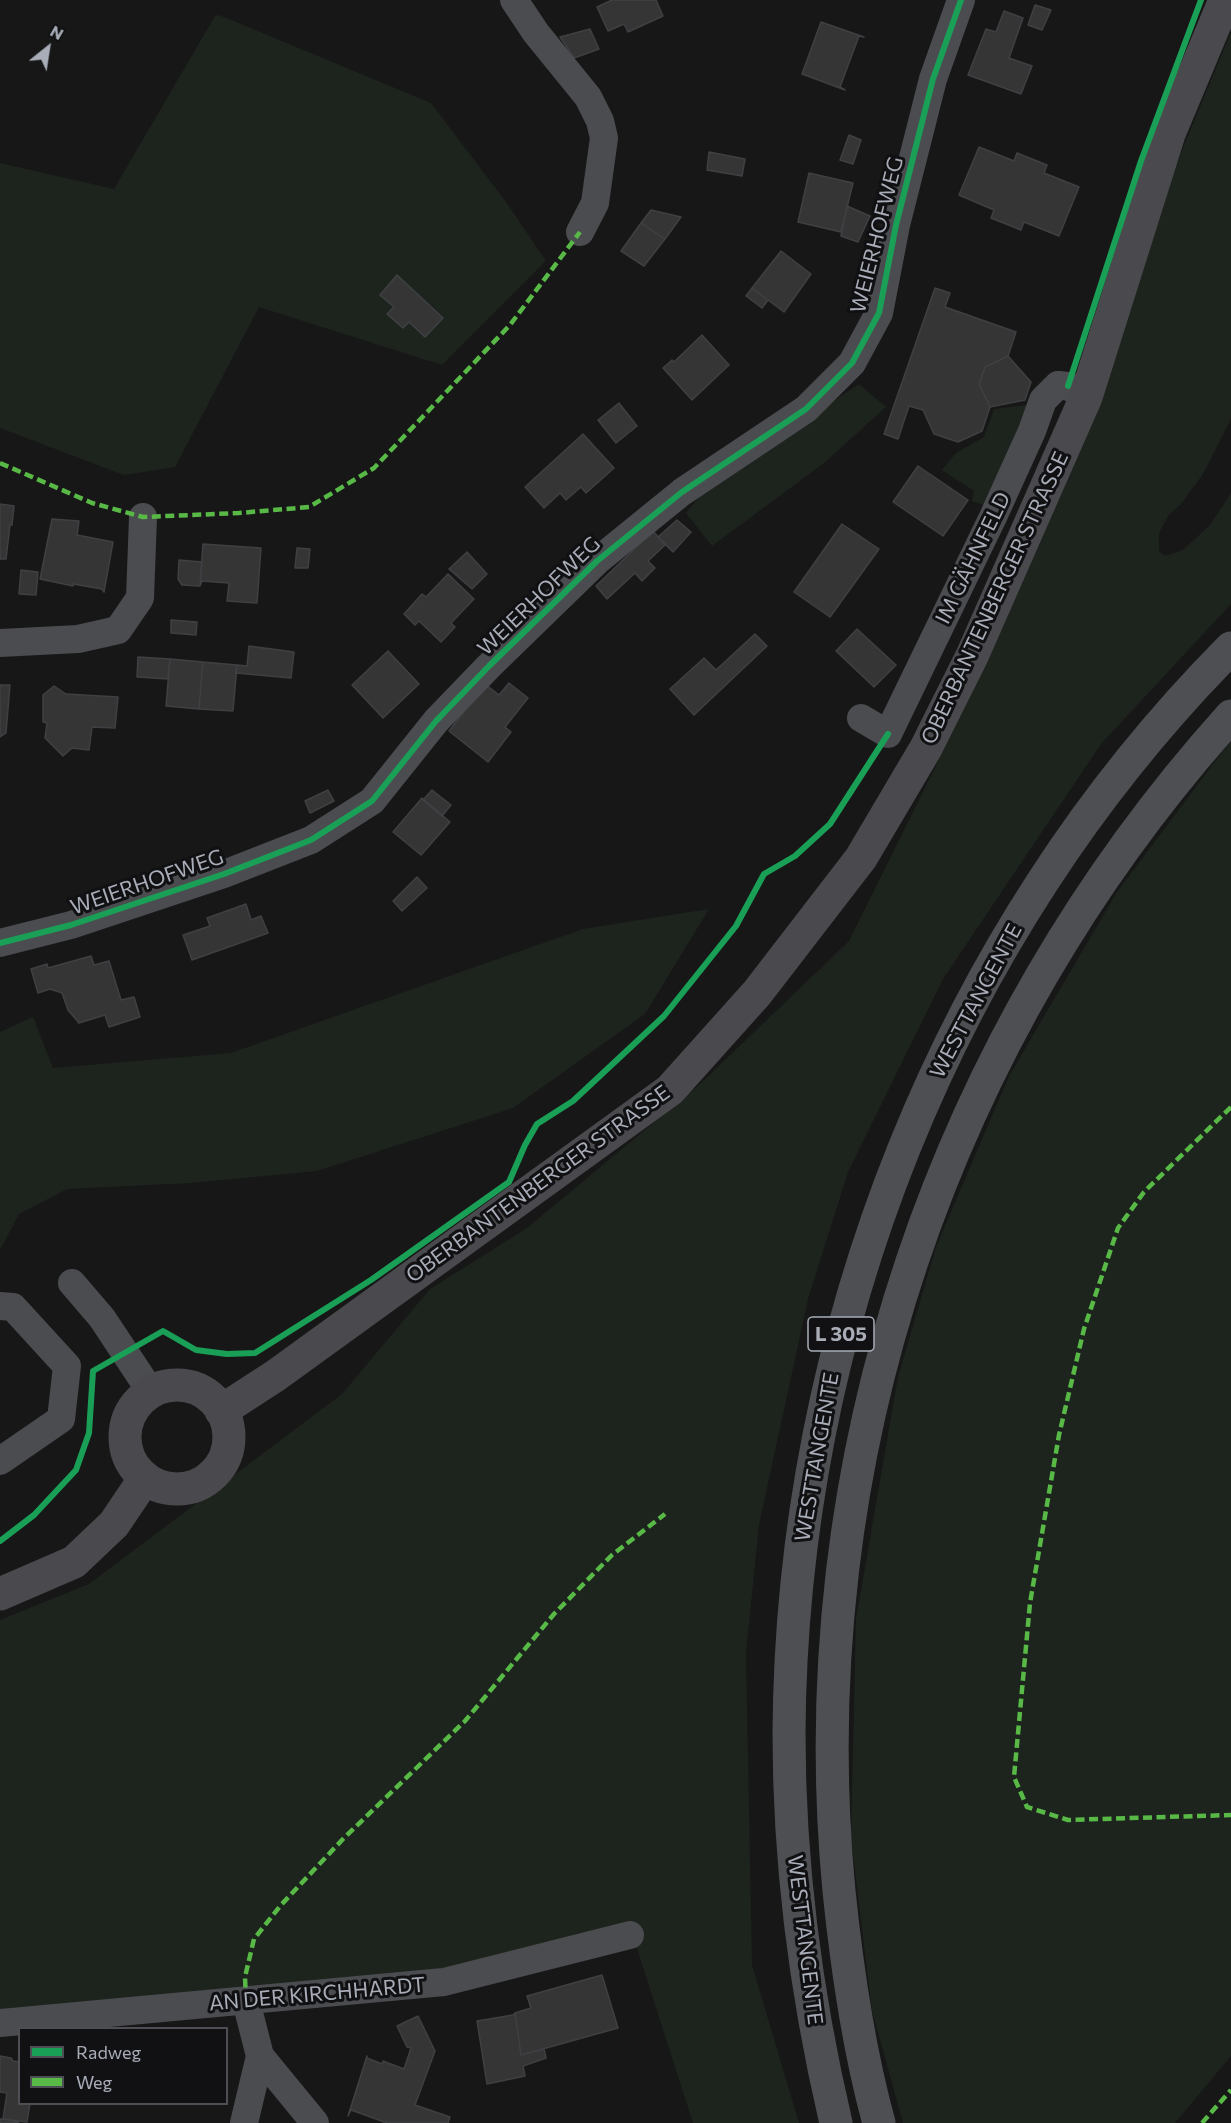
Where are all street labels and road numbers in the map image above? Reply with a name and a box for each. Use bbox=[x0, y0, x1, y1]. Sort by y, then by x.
street label: WEIERHOFWEG bbox=[845, 154, 909, 316]
street label: OBERBANTENBERGER STRASSE bbox=[916, 448, 1074, 748]
street label: IM GÄHNFELD bbox=[930, 488, 1016, 628]
street label: WEIERHOFWEG bbox=[473, 531, 605, 661]
street label: WEIERHOFWEG bbox=[67, 844, 227, 920]
street label: WESTTANGENTE bbox=[925, 920, 1027, 1082]
street label: OBERBANTENBERGER STRASSE bbox=[401, 1080, 675, 1288]
road number: L 305 bbox=[808, 1317, 874, 1351]
street label: WESTTANGENTE bbox=[790, 1371, 844, 1543]
street label: WESTTANGENTE bbox=[782, 1854, 828, 2026]
street label: AN DER KIRCHHARDT bbox=[208, 1972, 426, 2016]

